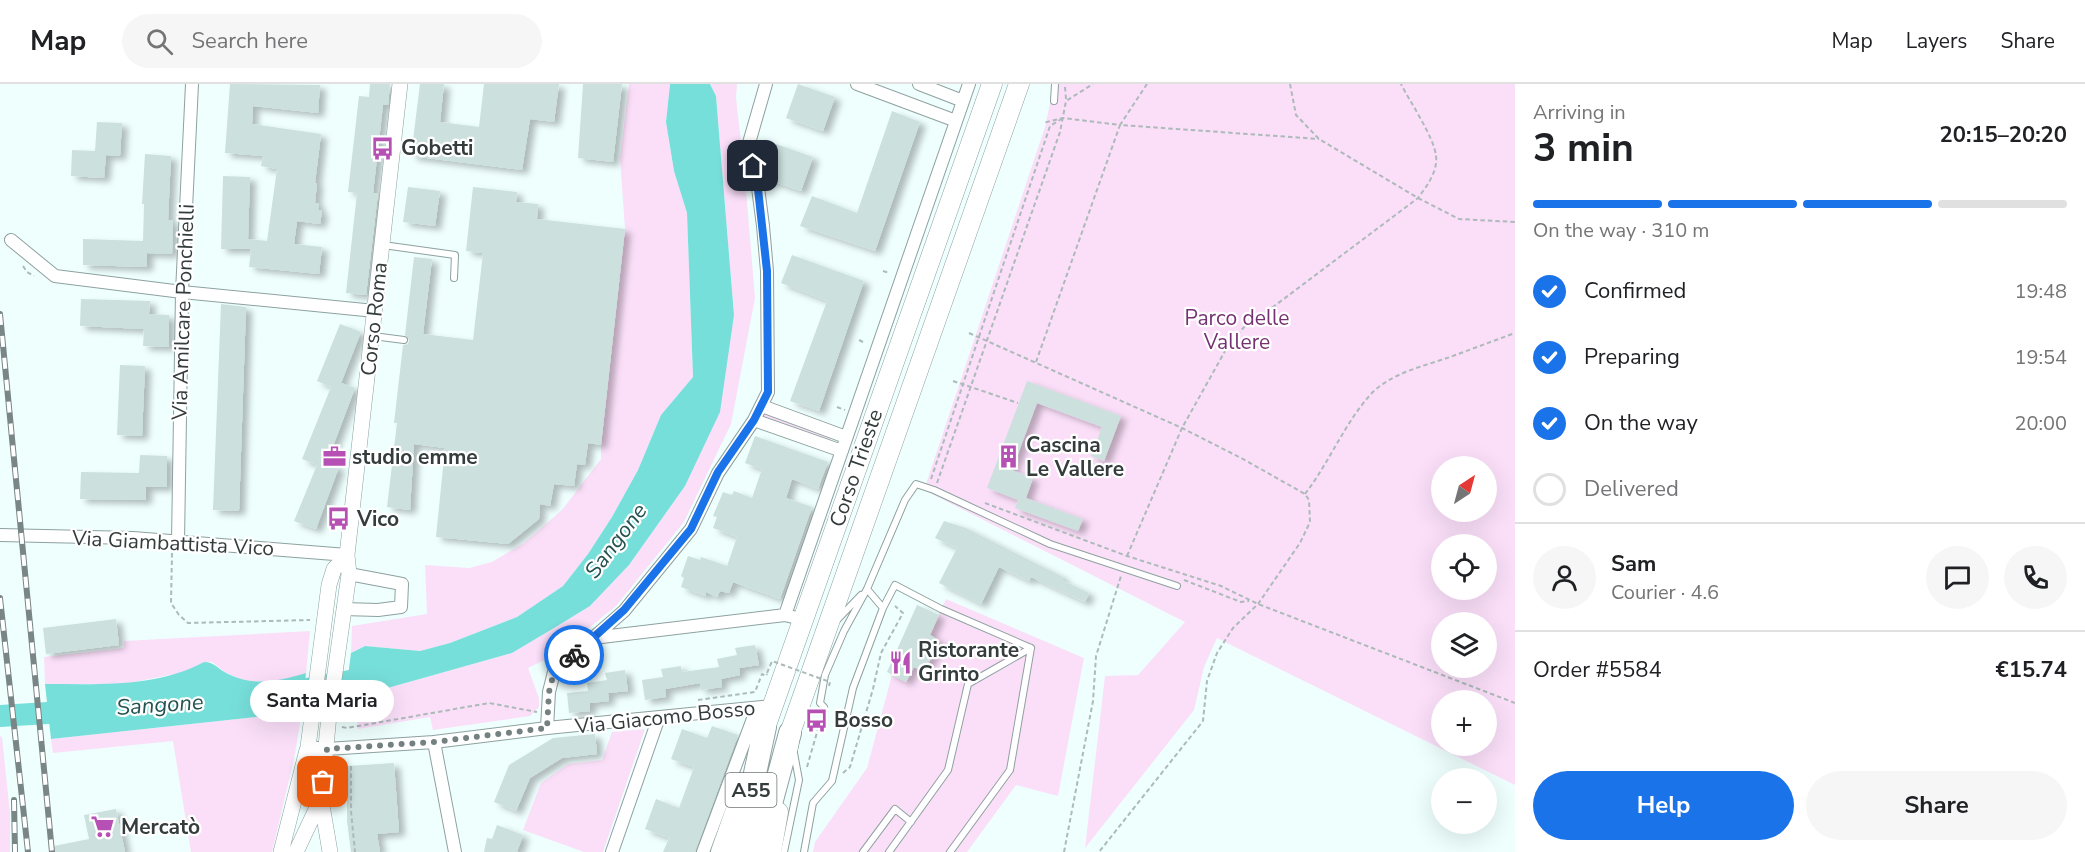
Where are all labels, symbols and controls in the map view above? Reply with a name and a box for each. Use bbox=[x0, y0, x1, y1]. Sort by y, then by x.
search box bbox=[122, 14, 542, 68]
text: Map bbox=[30, 22, 86, 60]
icon: search bbox=[143, 25, 176, 58]
text: Search here bbox=[191, 26, 308, 56]
text: Map bbox=[1831, 27, 1873, 55]
text: Layers bbox=[1906, 27, 1967, 55]
text: Share bbox=[2000, 27, 2055, 55]
text: Arriving in bbox=[1533, 99, 1626, 126]
text: 20:15–20:20 bbox=[1939, 120, 2067, 150]
text: 3 min bbox=[1533, 122, 1634, 175]
place label: Gobetti bbox=[401, 134, 473, 162]
bus stop icon: Gobetti bbox=[370, 135, 396, 161]
pin bbox=[727, 140, 778, 191]
icon: home bbox=[736, 149, 769, 182]
street label: Via Amilcare Ponchielli bbox=[165, 203, 201, 422]
text: On the way · 310 m bbox=[1533, 217, 1709, 244]
street label: Corso Roma bbox=[354, 261, 394, 377]
icon: check bbox=[1533, 275, 1566, 308]
text: Confirmed bbox=[1584, 276, 1686, 306]
text: 19:48 bbox=[2014, 278, 2067, 305]
park label: Parco delle Vallere bbox=[1185, 304, 1289, 356]
icon: check bbox=[1533, 341, 1566, 374]
text: Preparing bbox=[1584, 342, 1680, 372]
text: 19:54 bbox=[2014, 344, 2067, 371]
street label: Corso Trieste bbox=[823, 405, 889, 531]
icon: check bbox=[1533, 407, 1566, 440]
text: On the way bbox=[1584, 408, 1698, 438]
text: 20:00 bbox=[2014, 410, 2067, 437]
place label: Cascina Le Vallere bbox=[1026, 431, 1124, 483]
place label: studio emme bbox=[352, 443, 478, 471]
office icon: studio emme bbox=[321, 444, 347, 470]
building icon: Cascina Le Vallere bbox=[995, 444, 1021, 470]
north arrow bbox=[1431, 456, 1497, 522]
map controls bbox=[1431, 456, 1497, 834]
text: Delivered bbox=[1584, 474, 1679, 504]
water label: Sangone bbox=[578, 497, 654, 585]
place label: Vico bbox=[356, 505, 399, 533]
bus stop icon: Vico bbox=[326, 506, 352, 532]
street label: Via Giambattista Vico bbox=[70, 524, 275, 562]
button: locate bbox=[1431, 534, 1497, 600]
button: person bbox=[1533, 546, 1596, 609]
button: chat bbox=[1926, 546, 1989, 609]
button: phone bbox=[2004, 546, 2067, 609]
text: Sam bbox=[1611, 549, 1656, 579]
text: Courier · 4.6 bbox=[1611, 579, 1719, 606]
button: layers bbox=[1431, 612, 1497, 678]
courier bbox=[544, 625, 604, 685]
place label: Ristorante Grinto bbox=[918, 636, 1019, 688]
icon: bike bbox=[558, 639, 591, 672]
restaurant icon: Ristorante Grinto bbox=[887, 649, 913, 675]
text: Order #5584 bbox=[1533, 655, 1662, 685]
text: €15.74 bbox=[1996, 655, 2067, 685]
callout: Santa Maria bbox=[251, 680, 395, 722]
water label: Sangone bbox=[116, 687, 205, 723]
text: Santa Maria bbox=[266, 687, 378, 714]
button: + bbox=[1431, 690, 1497, 756]
street label: Via Giacomo Bosso bbox=[572, 694, 757, 740]
place label: Bosso bbox=[834, 706, 893, 734]
bus stop icon: Bosso bbox=[803, 707, 829, 733]
pin bbox=[297, 756, 348, 807]
icon: bag bbox=[306, 765, 339, 798]
button: − bbox=[1431, 768, 1497, 834]
button: Help bbox=[1533, 771, 1794, 840]
button: Share bbox=[1806, 771, 2067, 840]
road number: A55 bbox=[726, 773, 777, 807]
place label: Mercatò bbox=[121, 813, 200, 841]
supermarket icon: Mercatò bbox=[90, 814, 116, 840]

